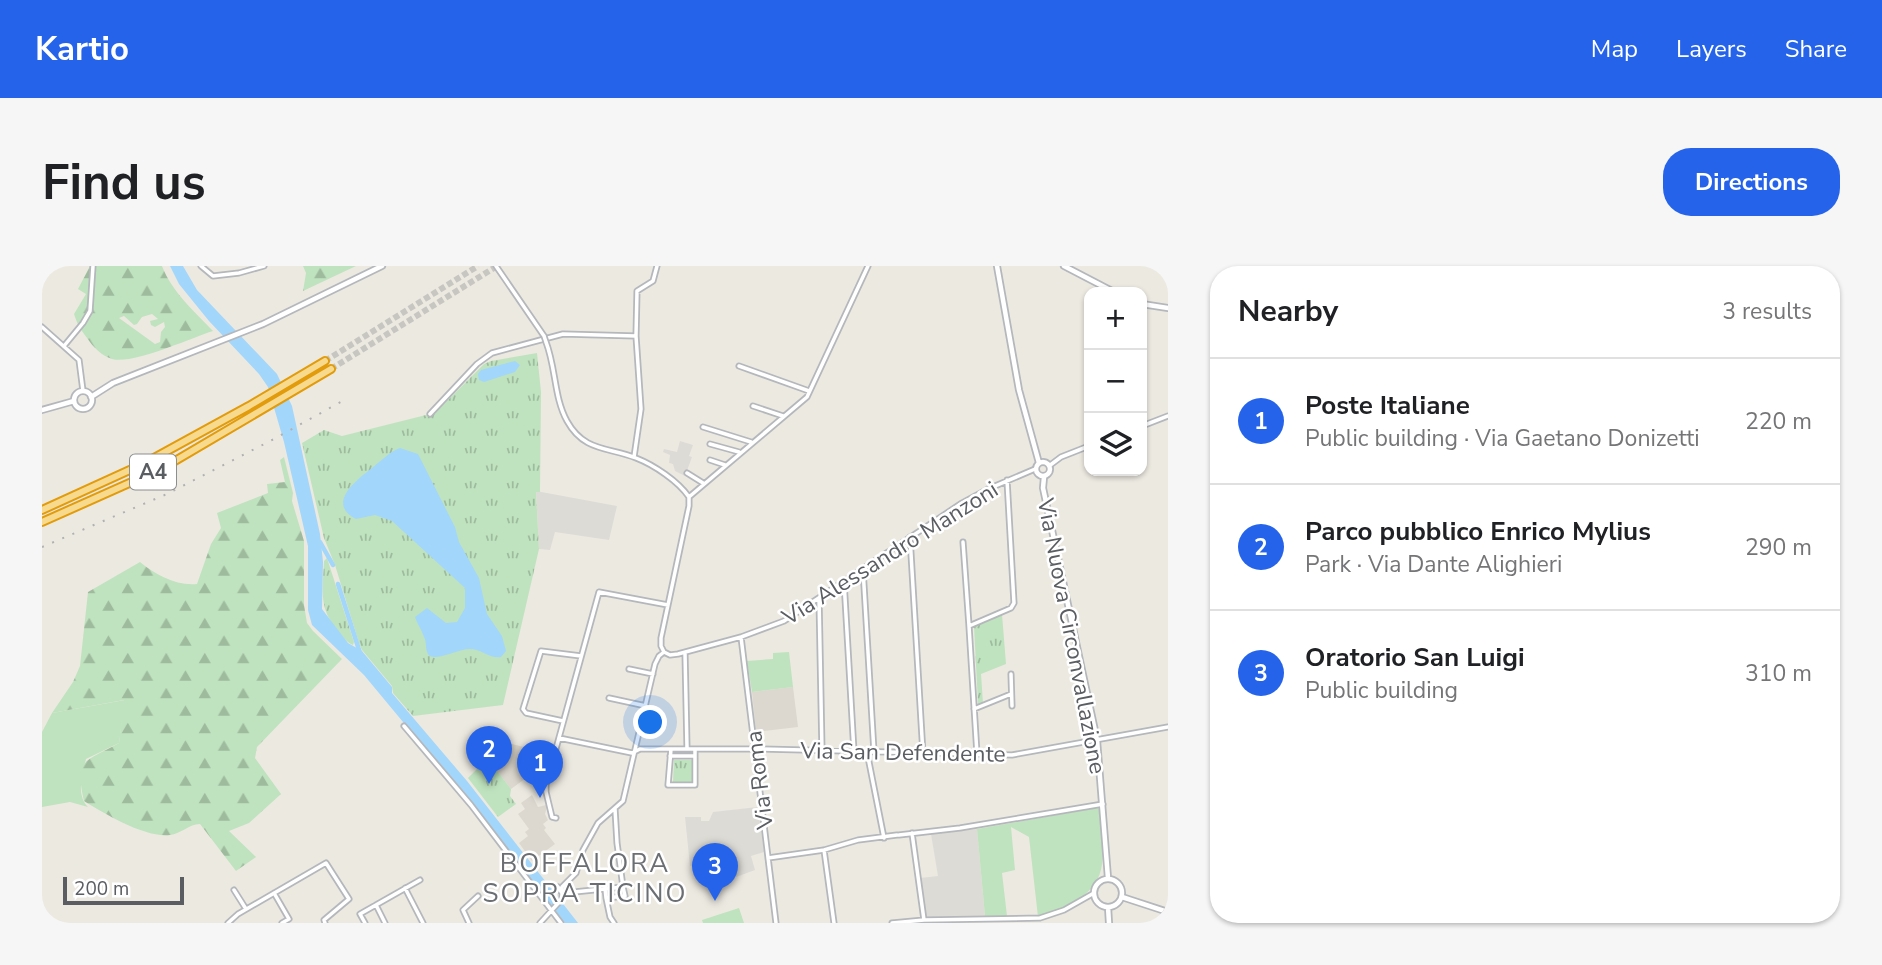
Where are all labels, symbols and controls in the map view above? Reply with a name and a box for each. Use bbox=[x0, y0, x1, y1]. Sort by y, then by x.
text: Kartio bbox=[35, 27, 129, 72]
text: Map bbox=[1591, 33, 1638, 65]
text: Layers bbox=[1676, 33, 1747, 65]
text: Share bbox=[1785, 33, 1847, 65]
button: Directions bbox=[1663, 148, 1840, 216]
text: Find us bbox=[42, 149, 206, 216]
map controls bbox=[1084, 287, 1147, 476]
button: + bbox=[1084, 287, 1147, 350]
text: Nearby bbox=[1238, 291, 1338, 332]
text: 3 results bbox=[1722, 296, 1812, 327]
button: − bbox=[1084, 350, 1147, 413]
text: Poste Italiane bbox=[1305, 388, 1470, 423]
text: 1 bbox=[1254, 406, 1268, 437]
text: 220 m bbox=[1745, 406, 1812, 437]
button: layers bbox=[1084, 413, 1147, 476]
text: Public building · Via Gaetano Donizetti bbox=[1305, 423, 1700, 454]
road number: A4 bbox=[130, 454, 176, 490]
street label: Via Alessandro Manzoni bbox=[776, 474, 1004, 633]
street label: Via Nuova Circonvallazione bbox=[1029, 495, 1113, 777]
text: Parco pubblico Enrico Mylius bbox=[1305, 514, 1651, 549]
text: 2 bbox=[1254, 532, 1268, 563]
text: 290 m bbox=[1745, 532, 1812, 563]
text: Park · Via Dante Alighieri bbox=[1305, 549, 1562, 580]
text: Oratorio San Luigi bbox=[1305, 640, 1525, 675]
text: 3 bbox=[1254, 658, 1268, 689]
text: 310 m bbox=[1745, 658, 1812, 689]
text: Public building bbox=[1305, 675, 1458, 706]
your location bbox=[633, 705, 667, 739]
pin: 2 bbox=[466, 726, 512, 784]
street label: Via Roma bbox=[738, 729, 781, 832]
street label: Via San Defendente bbox=[799, 735, 1006, 770]
pin: 1 bbox=[517, 740, 563, 798]
pin: 3 bbox=[692, 843, 738, 901]
district label: BOFFALORA SOPRA TICINO bbox=[483, 846, 687, 911]
scale bar bbox=[63, 874, 184, 906]
text: 200 m bbox=[74, 876, 129, 902]

